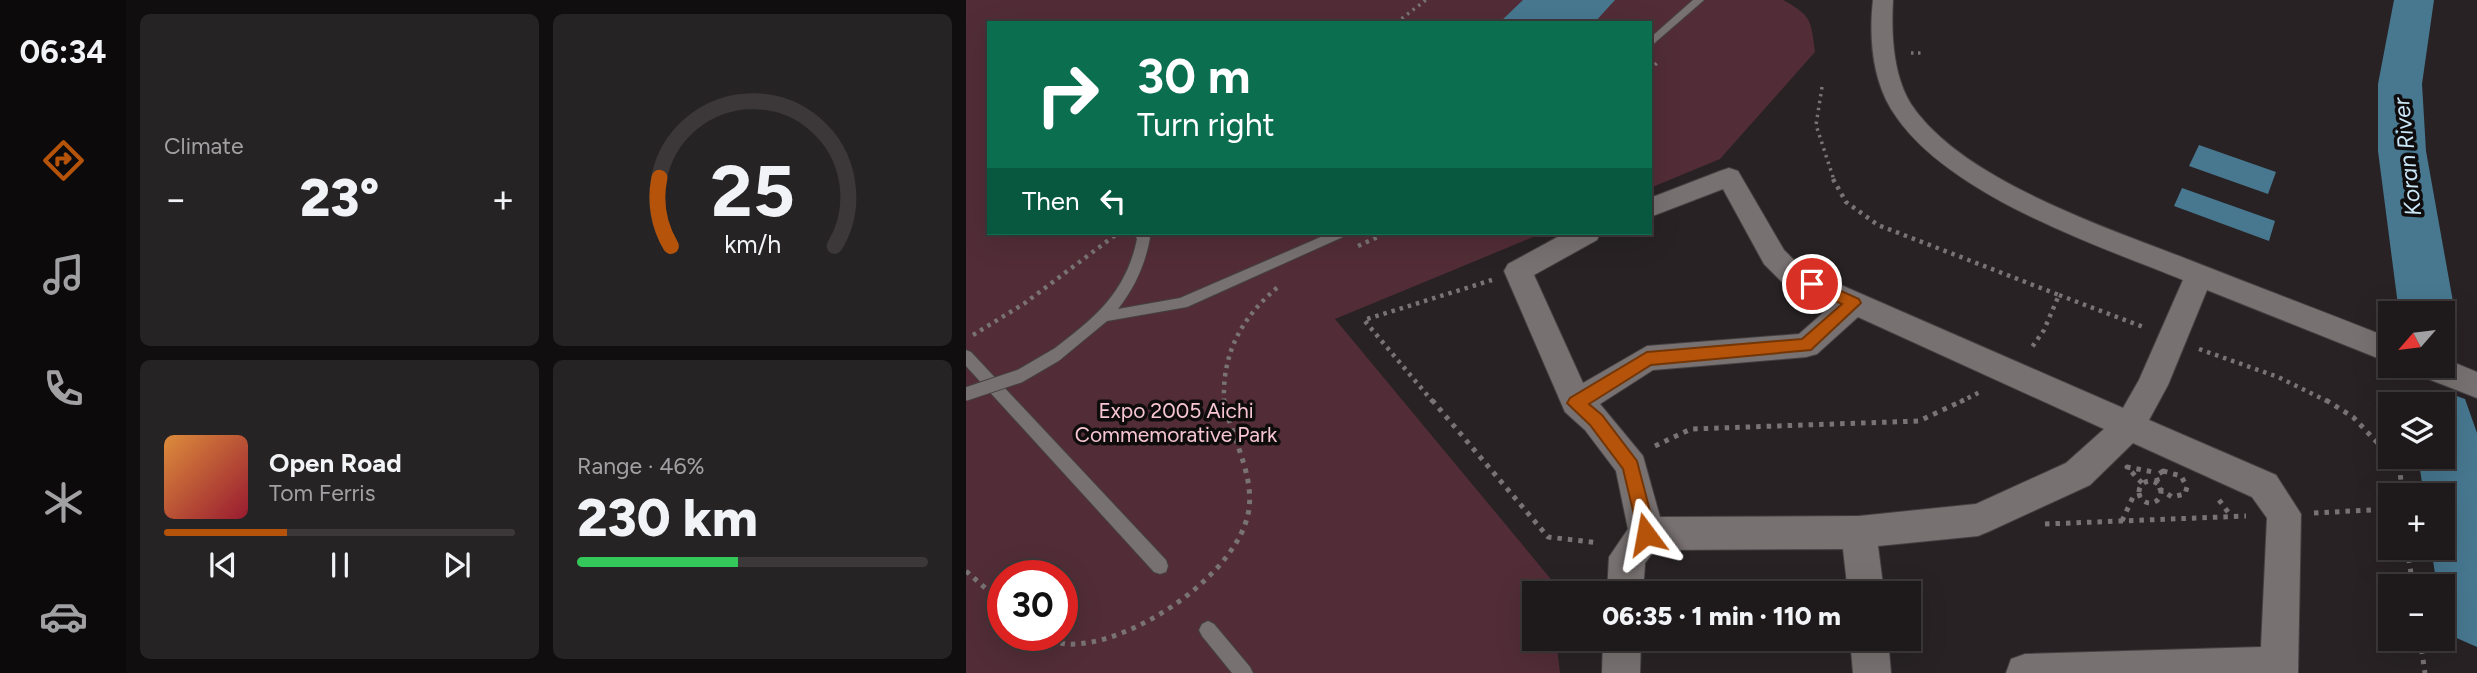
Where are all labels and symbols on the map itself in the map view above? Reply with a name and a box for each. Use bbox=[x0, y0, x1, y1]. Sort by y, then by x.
water label: Koran River bbox=[2387, 95, 2427, 218]
pin bbox=[1782, 254, 1842, 314]
north arrow bbox=[2378, 301, 2455, 378]
park label: Expo 2005 Aichi Commemorative Park bbox=[1075, 398, 1278, 447]
position arrow bbox=[1609, 497, 1683, 571]
speed limit sign: 30 bbox=[987, 560, 1078, 651]

